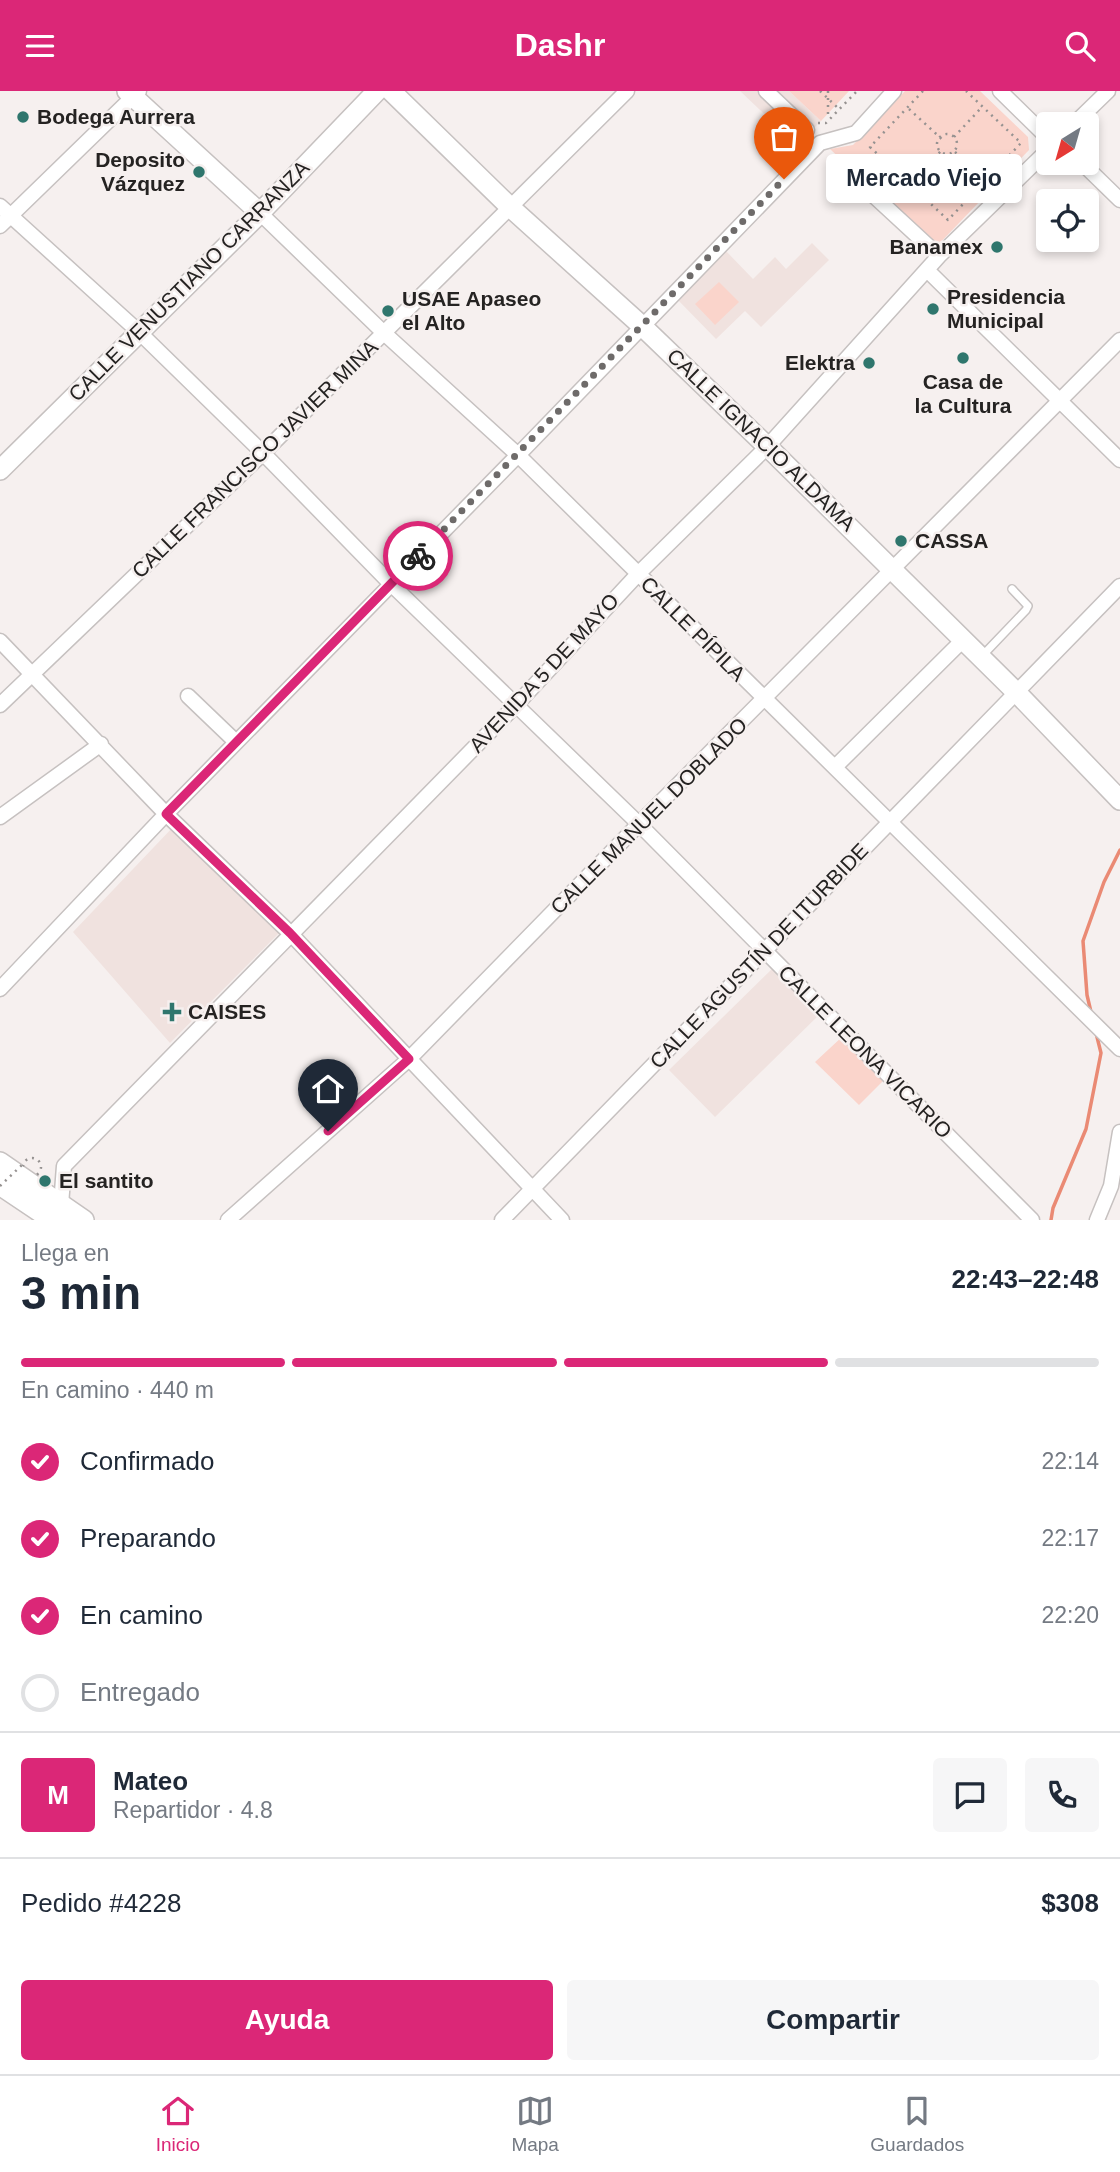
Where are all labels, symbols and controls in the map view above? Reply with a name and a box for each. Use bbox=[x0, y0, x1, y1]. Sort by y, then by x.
icon: menu bbox=[21, 27, 59, 65]
text: Dashr bbox=[515, 27, 605, 63]
icon: search bbox=[1061, 27, 1099, 65]
place label: Bodega Aurrera bbox=[37, 105, 195, 128]
pin bbox=[754, 107, 814, 179]
marker: Bodega Aurrera bbox=[15, 109, 31, 125]
north arrow bbox=[1036, 112, 1099, 175]
map controls bbox=[1036, 112, 1099, 252]
icon: bag bbox=[765, 118, 803, 156]
place label: Deposito Vázquez bbox=[95, 148, 185, 195]
callout: Mercado Viejo bbox=[826, 155, 1022, 203]
street label: CALLE VENUSTIANO CARRANZA bbox=[64, 156, 314, 406]
marker: Deposito Vázquez bbox=[191, 164, 207, 180]
text: Mercado Viejo bbox=[846, 165, 1002, 191]
button: locate bbox=[1036, 189, 1099, 252]
place label: Banamex bbox=[890, 235, 983, 258]
marker: Banamex bbox=[989, 239, 1005, 255]
place label: Presidencia Municipal bbox=[947, 285, 1065, 332]
place label: USAE Apaseo el Alto bbox=[402, 287, 541, 334]
marker: Presidencia Municipal bbox=[925, 301, 941, 317]
marker: USAE Apaseo el Alto bbox=[380, 303, 396, 319]
street label: CALLE FRANCISCO JAVIER MINA bbox=[127, 335, 382, 582]
street label: CALLE IGNACIO ALDAMA bbox=[663, 344, 860, 535]
marker: Casa de la Cultura bbox=[955, 350, 971, 366]
place label: Elektra bbox=[785, 351, 855, 374]
marker: Elektra bbox=[861, 355, 877, 371]
place label: Casa de la Cultura bbox=[915, 370, 1012, 417]
courier bbox=[383, 521, 453, 591]
place label: CASSA bbox=[915, 529, 989, 552]
marker: CASSA bbox=[893, 533, 909, 549]
icon: bike bbox=[399, 537, 437, 575]
street label: CALLE PÍPILA bbox=[637, 572, 750, 685]
street label: AVENIDA 5 DE MAYO bbox=[464, 589, 623, 757]
street label: CALLE MANUEL DOBLADO bbox=[546, 713, 751, 918]
street label: CALLE AGUSTÍN DE ITURBIDE bbox=[645, 839, 872, 1073]
street label: CALLE LEONA VICARIO bbox=[774, 961, 956, 1143]
place label: CAISES bbox=[188, 1000, 266, 1023]
marker: CAISES bbox=[162, 1002, 182, 1022]
pin bbox=[298, 1059, 358, 1131]
icon: home bbox=[309, 1070, 347, 1108]
place label: El santito bbox=[59, 1169, 154, 1192]
marker: El santito bbox=[37, 1173, 53, 1189]
text: Llega en bbox=[21, 1240, 109, 1266]
text: 22:43–22:48 bbox=[952, 1264, 1099, 1294]
text: 3 min bbox=[21, 1267, 141, 1319]
text: En camino · 440 m bbox=[21, 1377, 214, 1403]
icon: check bbox=[21, 1443, 59, 1481]
text: Confirmado bbox=[80, 1446, 214, 1476]
text: 22:14 bbox=[1041, 1448, 1099, 1474]
icon: check bbox=[21, 1520, 59, 1558]
text: Preparando bbox=[80, 1523, 216, 1553]
text: 22:17 bbox=[1041, 1525, 1099, 1551]
icon: check bbox=[21, 1597, 59, 1635]
text: En camino bbox=[80, 1600, 203, 1630]
text: 22:20 bbox=[1041, 1602, 1099, 1628]
text: Entregado bbox=[80, 1677, 200, 1707]
button: chat bbox=[933, 1758, 1007, 1832]
button: phone bbox=[1025, 1758, 1099, 1832]
text: Mateo bbox=[113, 1766, 188, 1796]
text: M bbox=[47, 1780, 69, 1810]
text: Repartidor · 4.8 bbox=[113, 1797, 273, 1823]
text: Pedido #4228 bbox=[21, 1888, 181, 1918]
text: $308 bbox=[1041, 1888, 1099, 1918]
button: Ayuda bbox=[21, 1980, 553, 2060]
button: Compartir bbox=[567, 1980, 1099, 2060]
tab: Inicio bbox=[156, 2092, 200, 2156]
tab: Mapa bbox=[511, 2092, 559, 2156]
tab: Guardados bbox=[870, 2092, 964, 2156]

